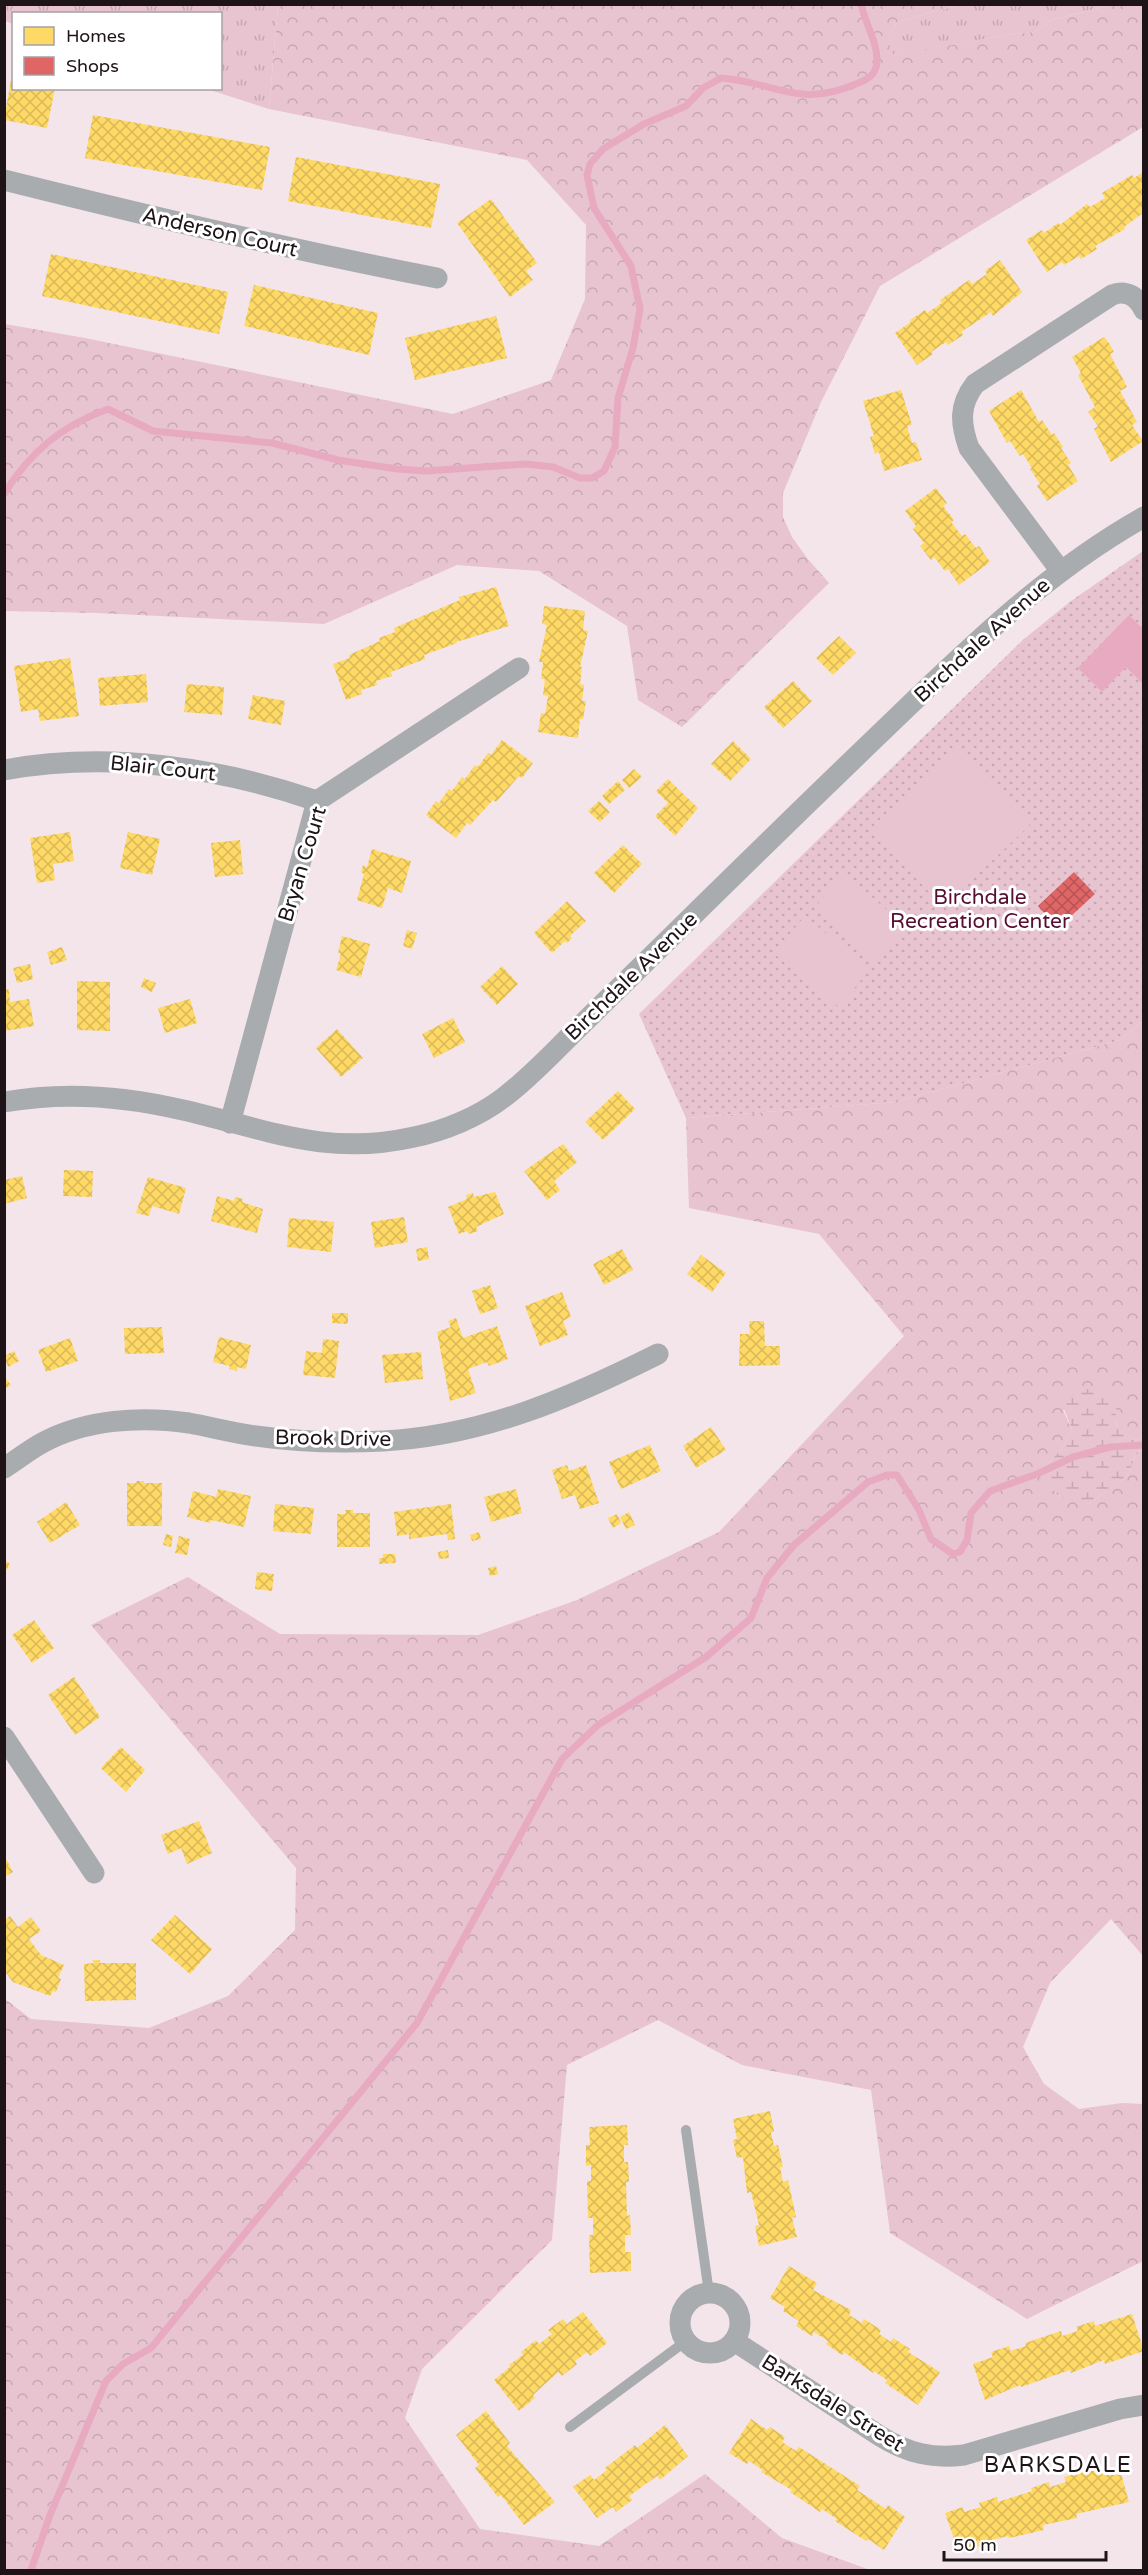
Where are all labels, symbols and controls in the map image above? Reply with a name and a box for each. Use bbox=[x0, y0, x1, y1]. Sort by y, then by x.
legend bbox=[12, 12, 222, 90]
text: Homes bbox=[66, 25, 126, 47]
text: Shops bbox=[66, 55, 119, 77]
street label: Anderson Court bbox=[140, 202, 300, 262]
street label: Birchdale Avenue bbox=[909, 573, 1055, 708]
street label: Blair Court bbox=[109, 751, 217, 786]
street label: Bryan Court bbox=[273, 803, 332, 925]
park label: Birchdale Recreation Center bbox=[890, 885, 1070, 934]
street label: Birchdale Avenue bbox=[560, 907, 703, 1046]
street label: Brook Drive bbox=[275, 1425, 391, 1452]
street label: Barksdale Street bbox=[757, 2350, 909, 2457]
district label: BARKSDALE bbox=[984, 2452, 1132, 2478]
scale bar bbox=[944, 2524, 1106, 2562]
text: 50 m bbox=[953, 2534, 997, 2556]

